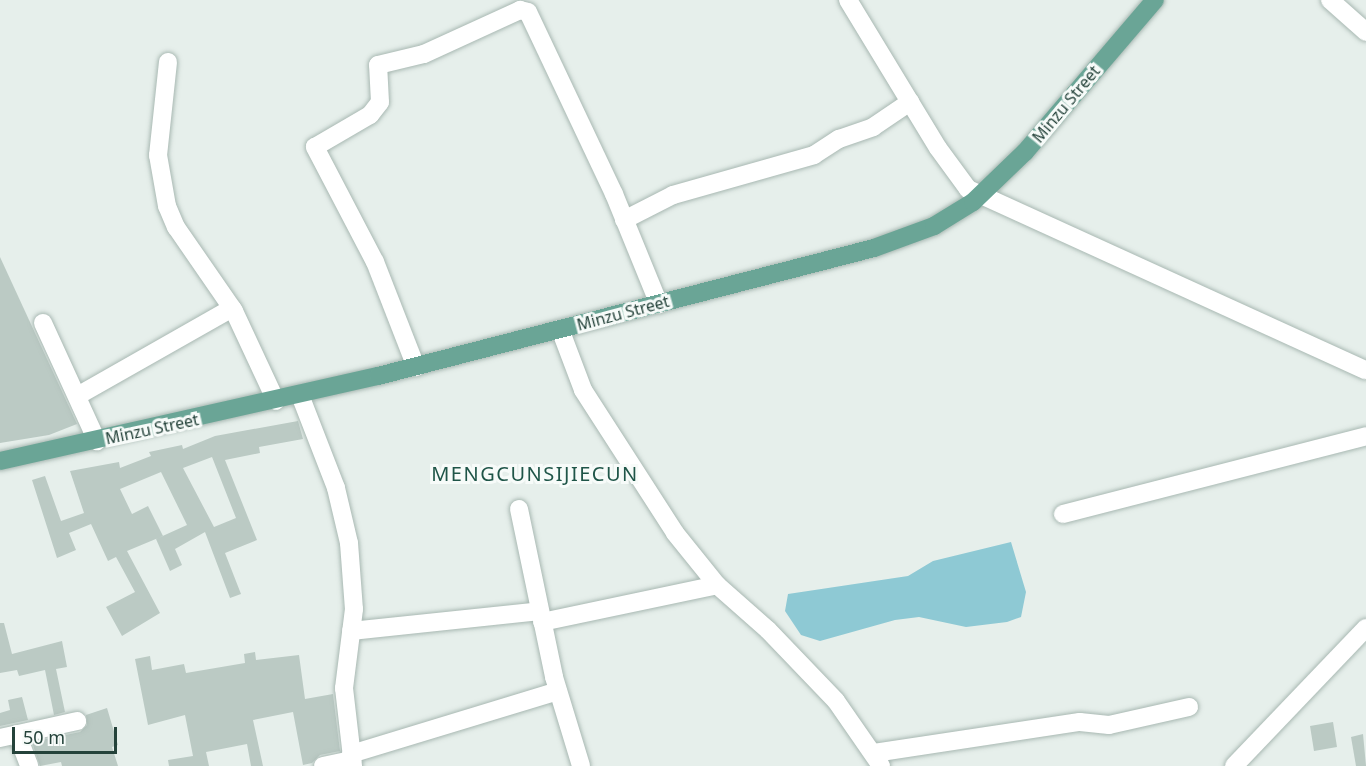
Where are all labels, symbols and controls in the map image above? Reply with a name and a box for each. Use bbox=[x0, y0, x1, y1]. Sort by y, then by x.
street label: Minzu Street bbox=[1028, 62, 1104, 146]
street label: Minzu Street bbox=[575, 291, 671, 335]
street label: Minzu Street bbox=[104, 410, 200, 448]
district label: MENGCUNSIJIECUN bbox=[431, 461, 639, 485]
scale bar bbox=[15, 715, 120, 753]
text: 50 m bbox=[23, 725, 65, 749]

